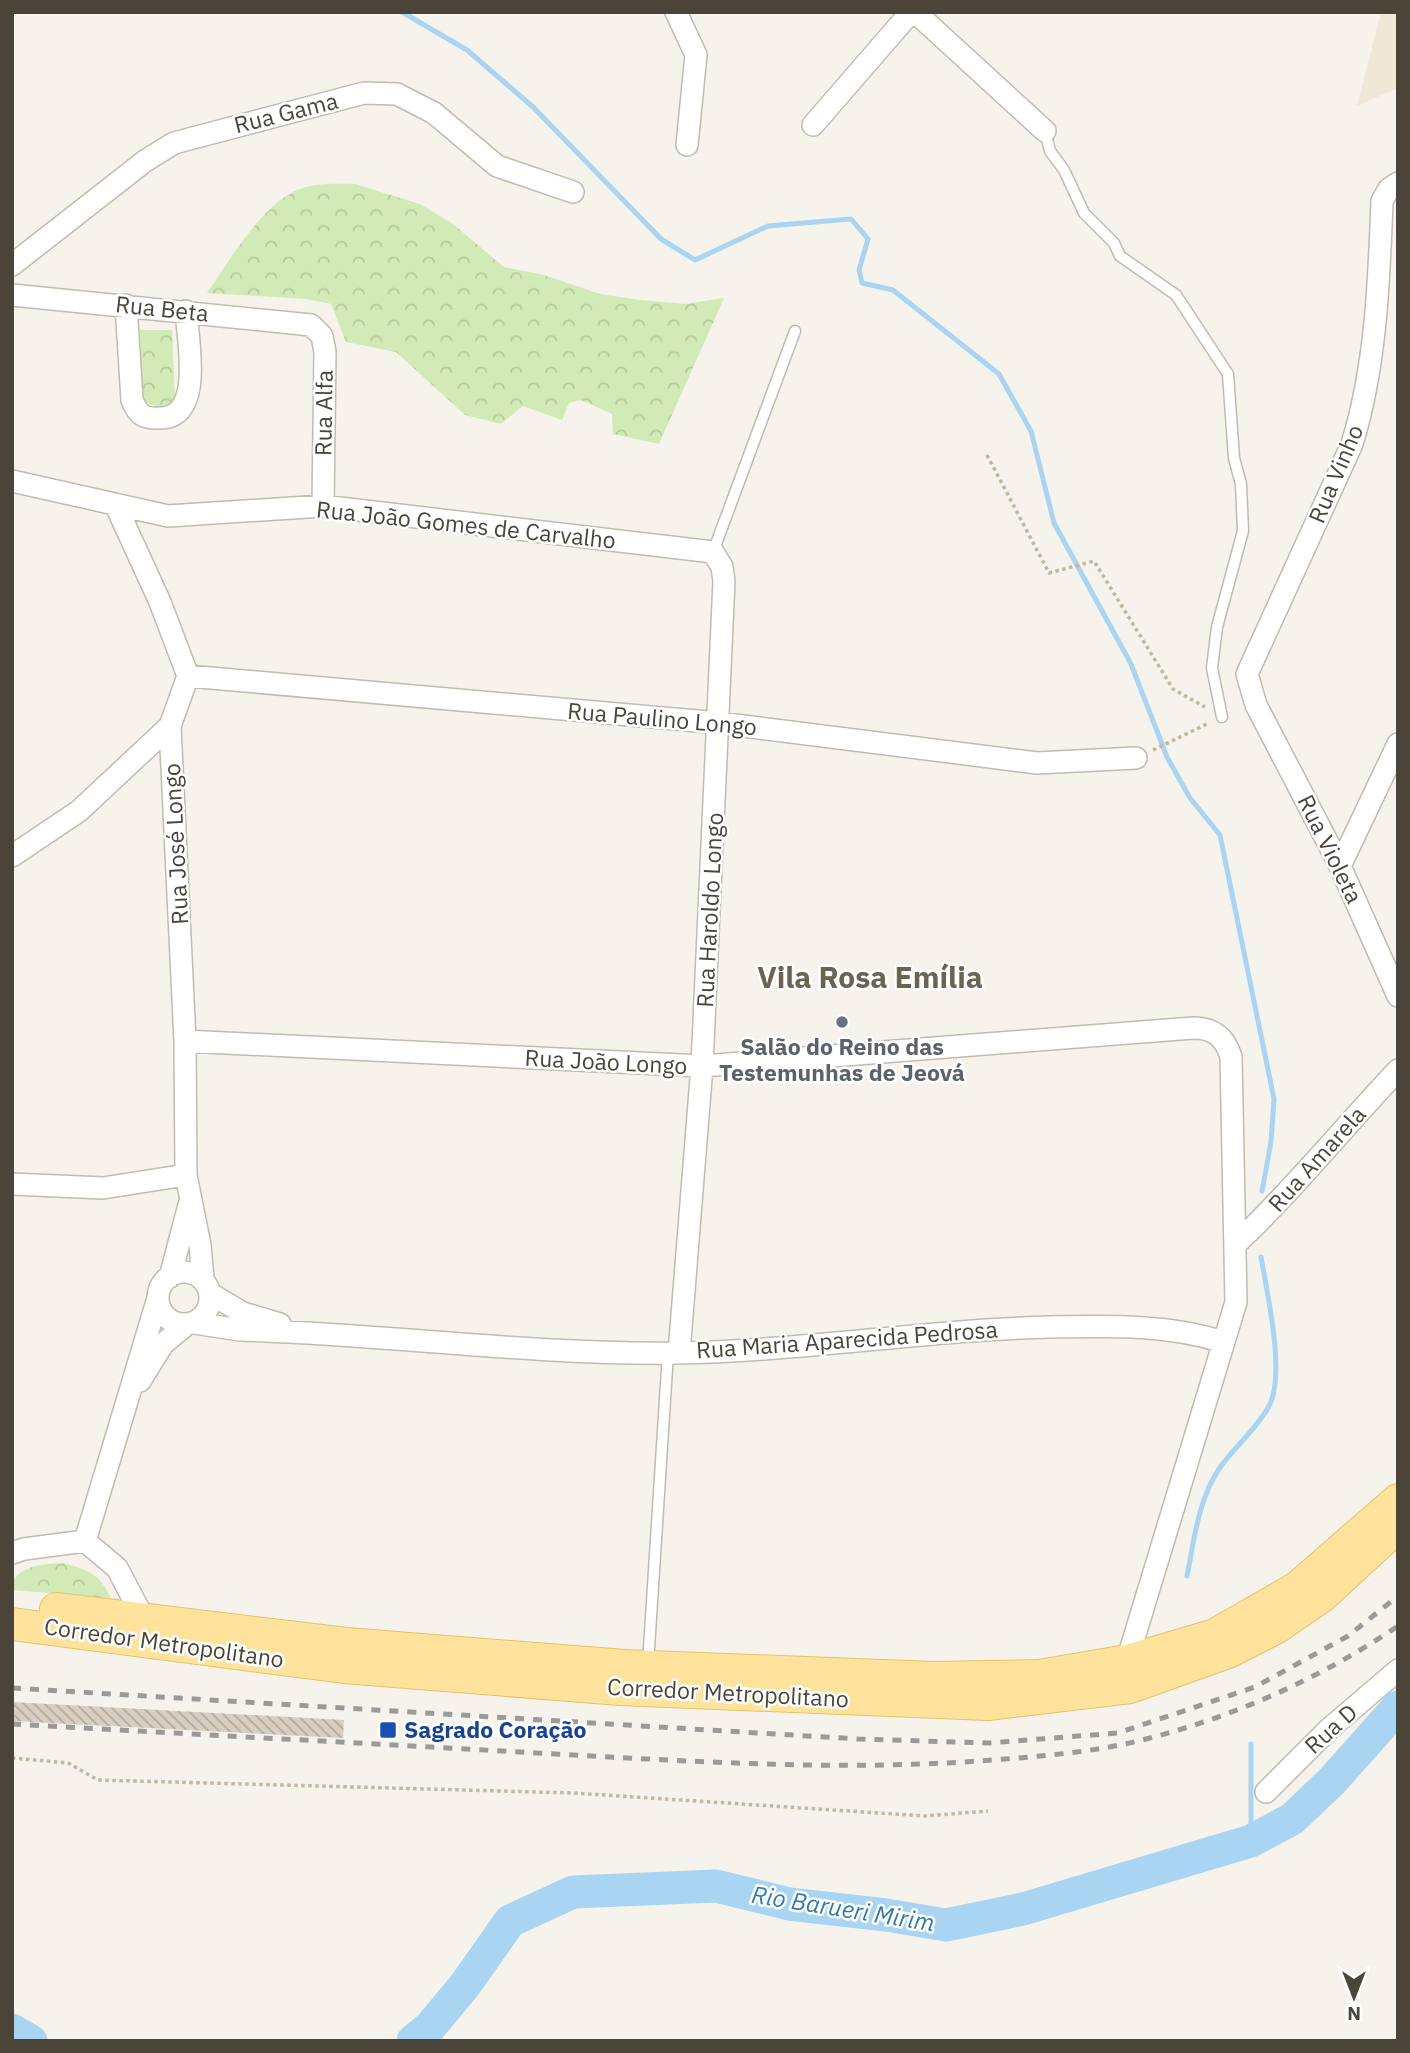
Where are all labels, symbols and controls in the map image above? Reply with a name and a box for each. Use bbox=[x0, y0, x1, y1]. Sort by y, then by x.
street label: Rua Gama bbox=[231, 85, 341, 139]
street label: Rua Beta bbox=[114, 288, 210, 328]
street label: Rua Alfa bbox=[307, 370, 339, 456]
street label: Rua Vinho bbox=[1301, 420, 1369, 527]
street label: Rua João Gomes de Carvalho bbox=[315, 493, 617, 555]
street label: Rua Paulino Longo bbox=[566, 695, 758, 741]
street label: Rua José Longo bbox=[156, 763, 194, 925]
street label: Rua Violeta bbox=[1292, 789, 1370, 908]
street label: Rua Haroldo Longo bbox=[689, 812, 729, 1008]
district label: Vila Rosa Emília bbox=[757, 957, 983, 996]
marker: Salão do Reino das Testemunhas de Jeová bbox=[834, 1014, 850, 1030]
place label: Salão do Reino das Testemunhas de Jeová bbox=[719, 1031, 965, 1087]
street label: Rua João Longo bbox=[524, 1042, 688, 1080]
street label: Rua Amarela bbox=[1261, 1099, 1372, 1217]
street label: Rua Maria Aparecida Pedrosa bbox=[695, 1313, 999, 1365]
street label: Corredor Metropolitano bbox=[42, 1610, 286, 1674]
street label: Corredor Metropolitano bbox=[607, 1671, 850, 1713]
street label: Rua D bbox=[1298, 1697, 1363, 1760]
place label: Sagrado Coração bbox=[404, 1714, 587, 1744]
marker: Sagrado Coração bbox=[378, 1720, 398, 1740]
water label: Rio Barueri Mirim bbox=[749, 1878, 937, 1938]
north arrow bbox=[1319, 1962, 1389, 2032]
text: N bbox=[1347, 2002, 1361, 2026]

